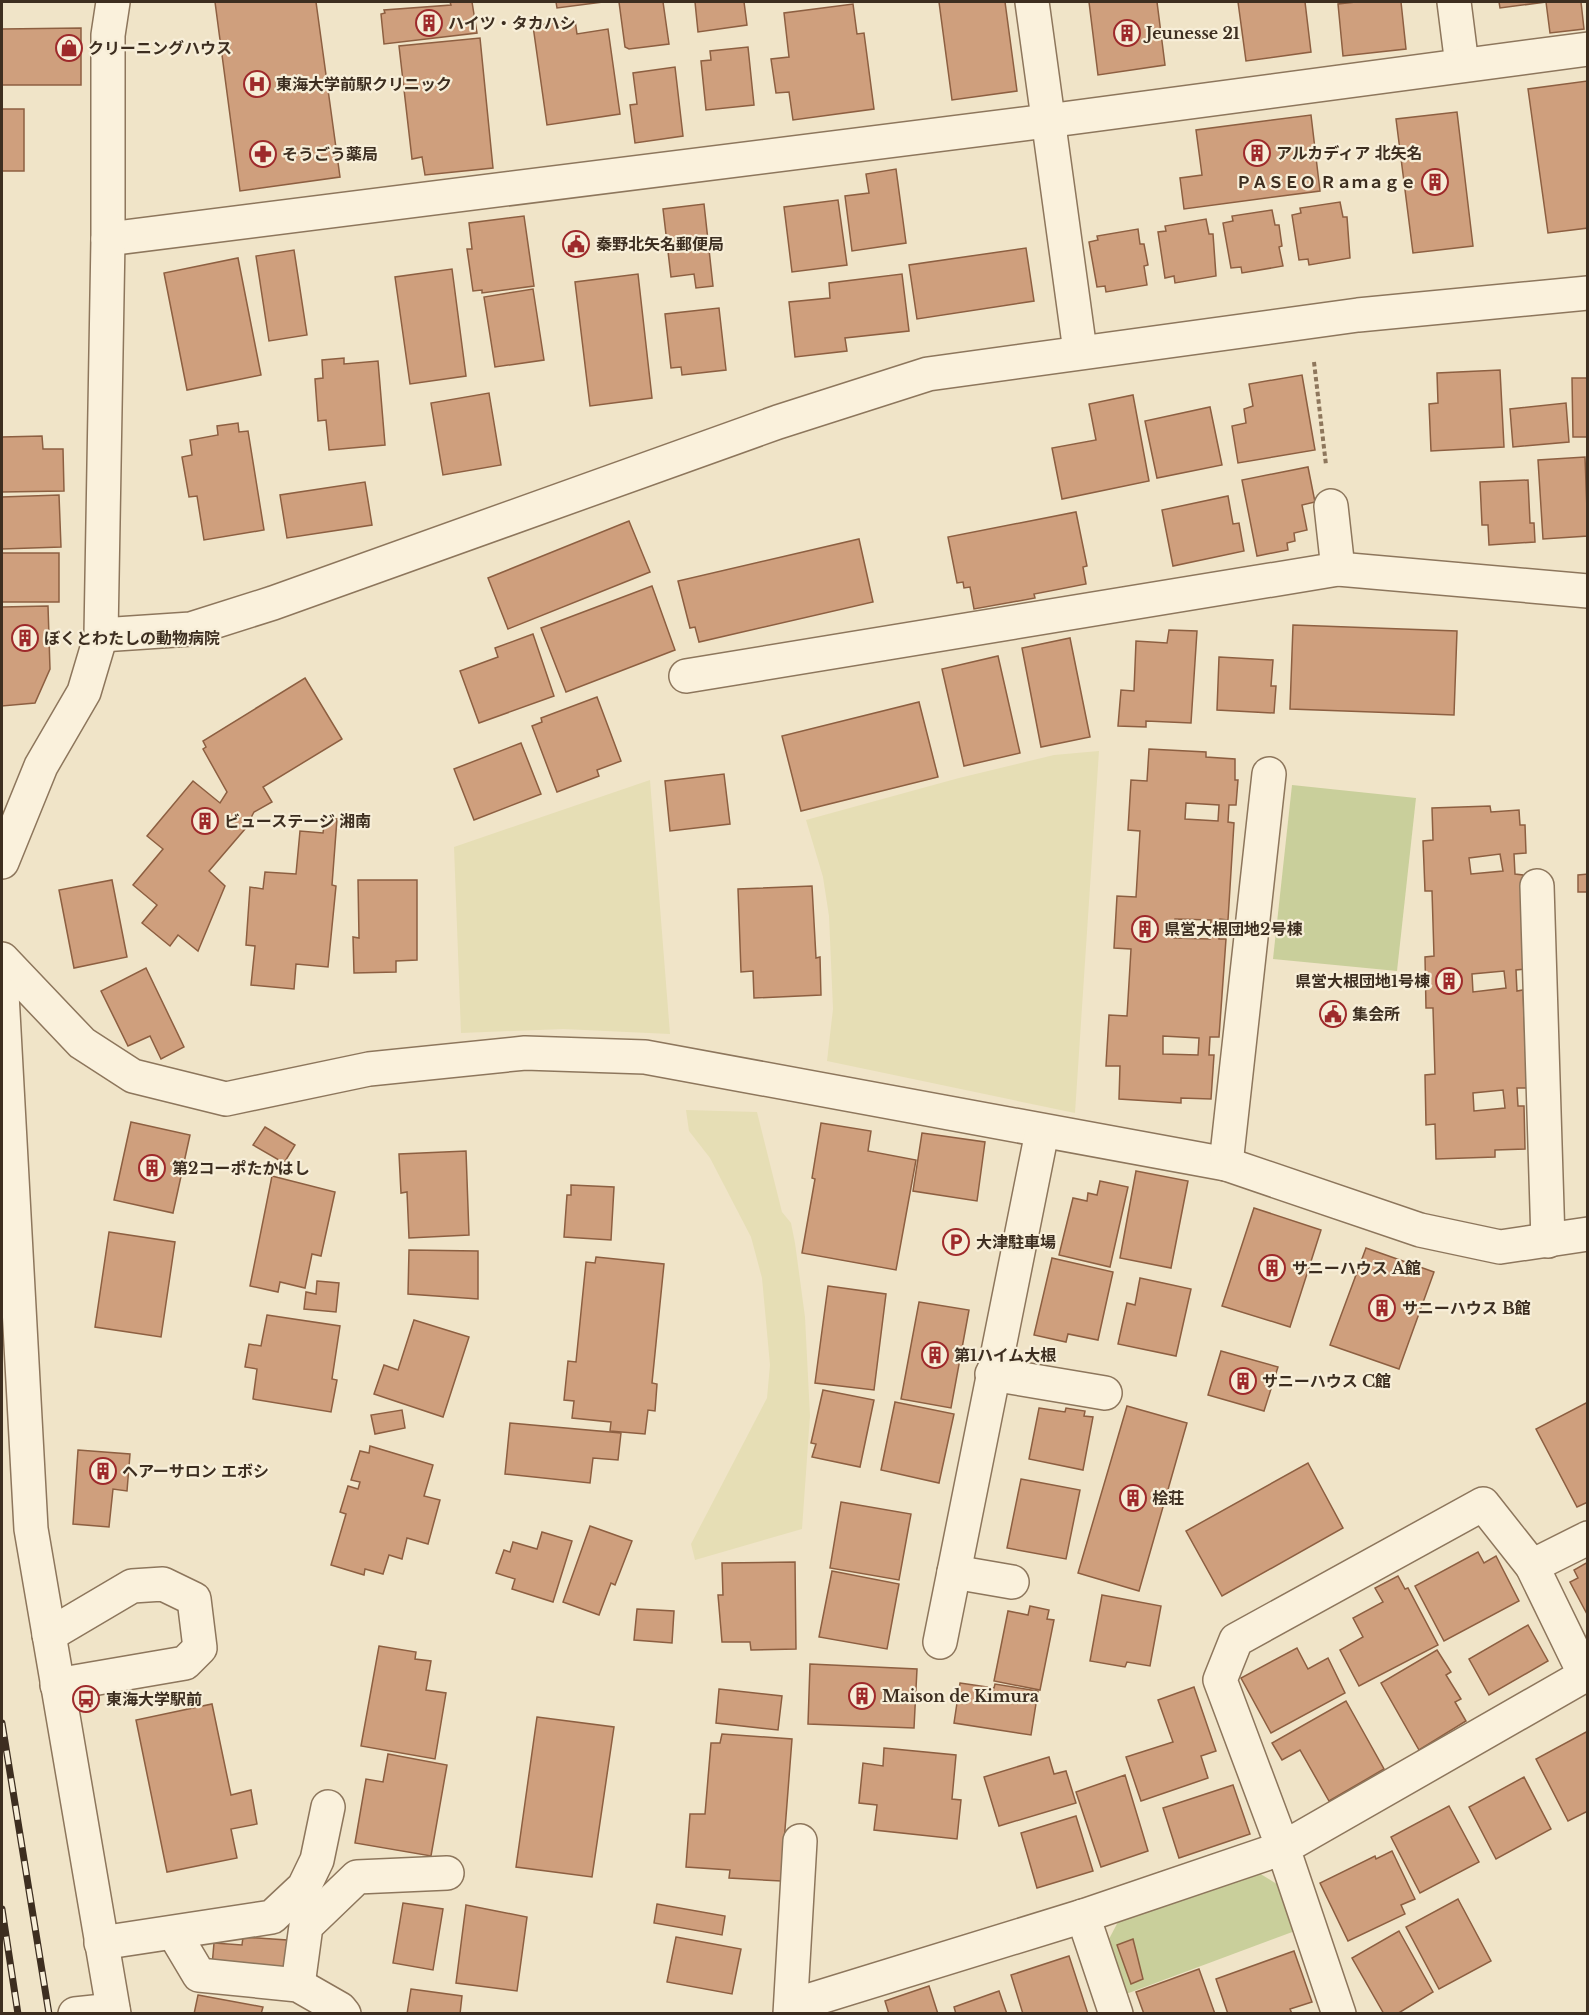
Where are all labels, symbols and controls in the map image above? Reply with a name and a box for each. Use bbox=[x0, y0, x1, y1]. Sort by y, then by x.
building icon: ハイツ・タカハシ bbox=[414, 8, 444, 38]
place label: ハイツ・タカハシ bbox=[448, 13, 576, 33]
building icon: Jeunesse 21 bbox=[1112, 18, 1142, 48]
place label: Jeunesse 21 bbox=[1143, 23, 1240, 43]
shop icon: クリーニングハウス bbox=[54, 33, 84, 63]
place label: クリーニングハウス bbox=[88, 38, 232, 58]
hospital icon: 東海大学前駅クリニック bbox=[242, 69, 272, 99]
place label: 東海大学前駅クリニック bbox=[276, 74, 452, 94]
building icon: アルカディア 北矢名 bbox=[1242, 138, 1272, 168]
pharmacy icon: そうごう薬局 bbox=[248, 139, 278, 169]
place label: アルカディア 北矢名 bbox=[1276, 143, 1423, 163]
place label: そうごう薬局 bbox=[282, 144, 378, 164]
building icon: ＰＡＳＥＯ Ｒａｍａｇｅ bbox=[1420, 167, 1450, 197]
place label: ＰＡＳＥＯ Ｒａｍａｇｅ bbox=[1236, 172, 1416, 192]
public building icon: 秦野北矢名郵便局 bbox=[561, 229, 591, 259]
place label: 秦野北矢名郵便局 bbox=[596, 234, 724, 254]
building icon: ぼくとわたしの動物病院 bbox=[10, 623, 40, 653]
place label: ぼくとわたしの動物病院 bbox=[44, 628, 220, 648]
building icon: ビューステージ 湘南 bbox=[190, 806, 220, 836]
place label: ビューステージ 湘南 bbox=[224, 811, 371, 831]
building icon: 県営大根団地2号棟 bbox=[1130, 914, 1160, 944]
place label: 県営大根団地2号棟 bbox=[1164, 919, 1302, 939]
building icon: 県営大根団地1号棟 bbox=[1434, 966, 1464, 996]
place label: 県営大根団地1号棟 bbox=[1295, 971, 1430, 991]
public building icon: 集会所 bbox=[1318, 999, 1348, 1029]
place label: 集会所 bbox=[1352, 1004, 1400, 1024]
building icon: 第2コーポたかはし bbox=[137, 1153, 167, 1183]
place label: 第2コーポたかはし bbox=[172, 1158, 310, 1178]
parking icon: 大津駐車場 bbox=[941, 1227, 971, 1257]
place label: 大津駐車場 bbox=[976, 1232, 1056, 1252]
building icon: サニーハウス A館 bbox=[1257, 1253, 1287, 1283]
place label: サニーハウス A館 bbox=[1292, 1258, 1421, 1278]
building icon: サニーハウス B館 bbox=[1367, 1293, 1397, 1323]
place label: サニーハウス B館 bbox=[1402, 1298, 1531, 1318]
building icon: 第1ハイム大根 bbox=[920, 1340, 950, 1370]
place label: 第1ハイム大根 bbox=[954, 1345, 1056, 1365]
building icon: サニーハウス C館 bbox=[1228, 1366, 1258, 1396]
place label: サニーハウス C館 bbox=[1262, 1371, 1391, 1391]
building icon: ヘアーサロン エボシ bbox=[88, 1456, 118, 1486]
place label: ヘアーサロン エボシ bbox=[122, 1461, 269, 1481]
building icon: 桧荘 bbox=[1118, 1483, 1148, 1513]
place label: 桧荘 bbox=[1152, 1488, 1184, 1508]
building icon: Maison de Kimura bbox=[847, 1681, 877, 1711]
bus stop icon: 東海大学駅前 bbox=[71, 1684, 101, 1714]
place label: Maison de Kimura bbox=[882, 1686, 1039, 1706]
place label: 東海大学駅前 bbox=[106, 1689, 202, 1709]

